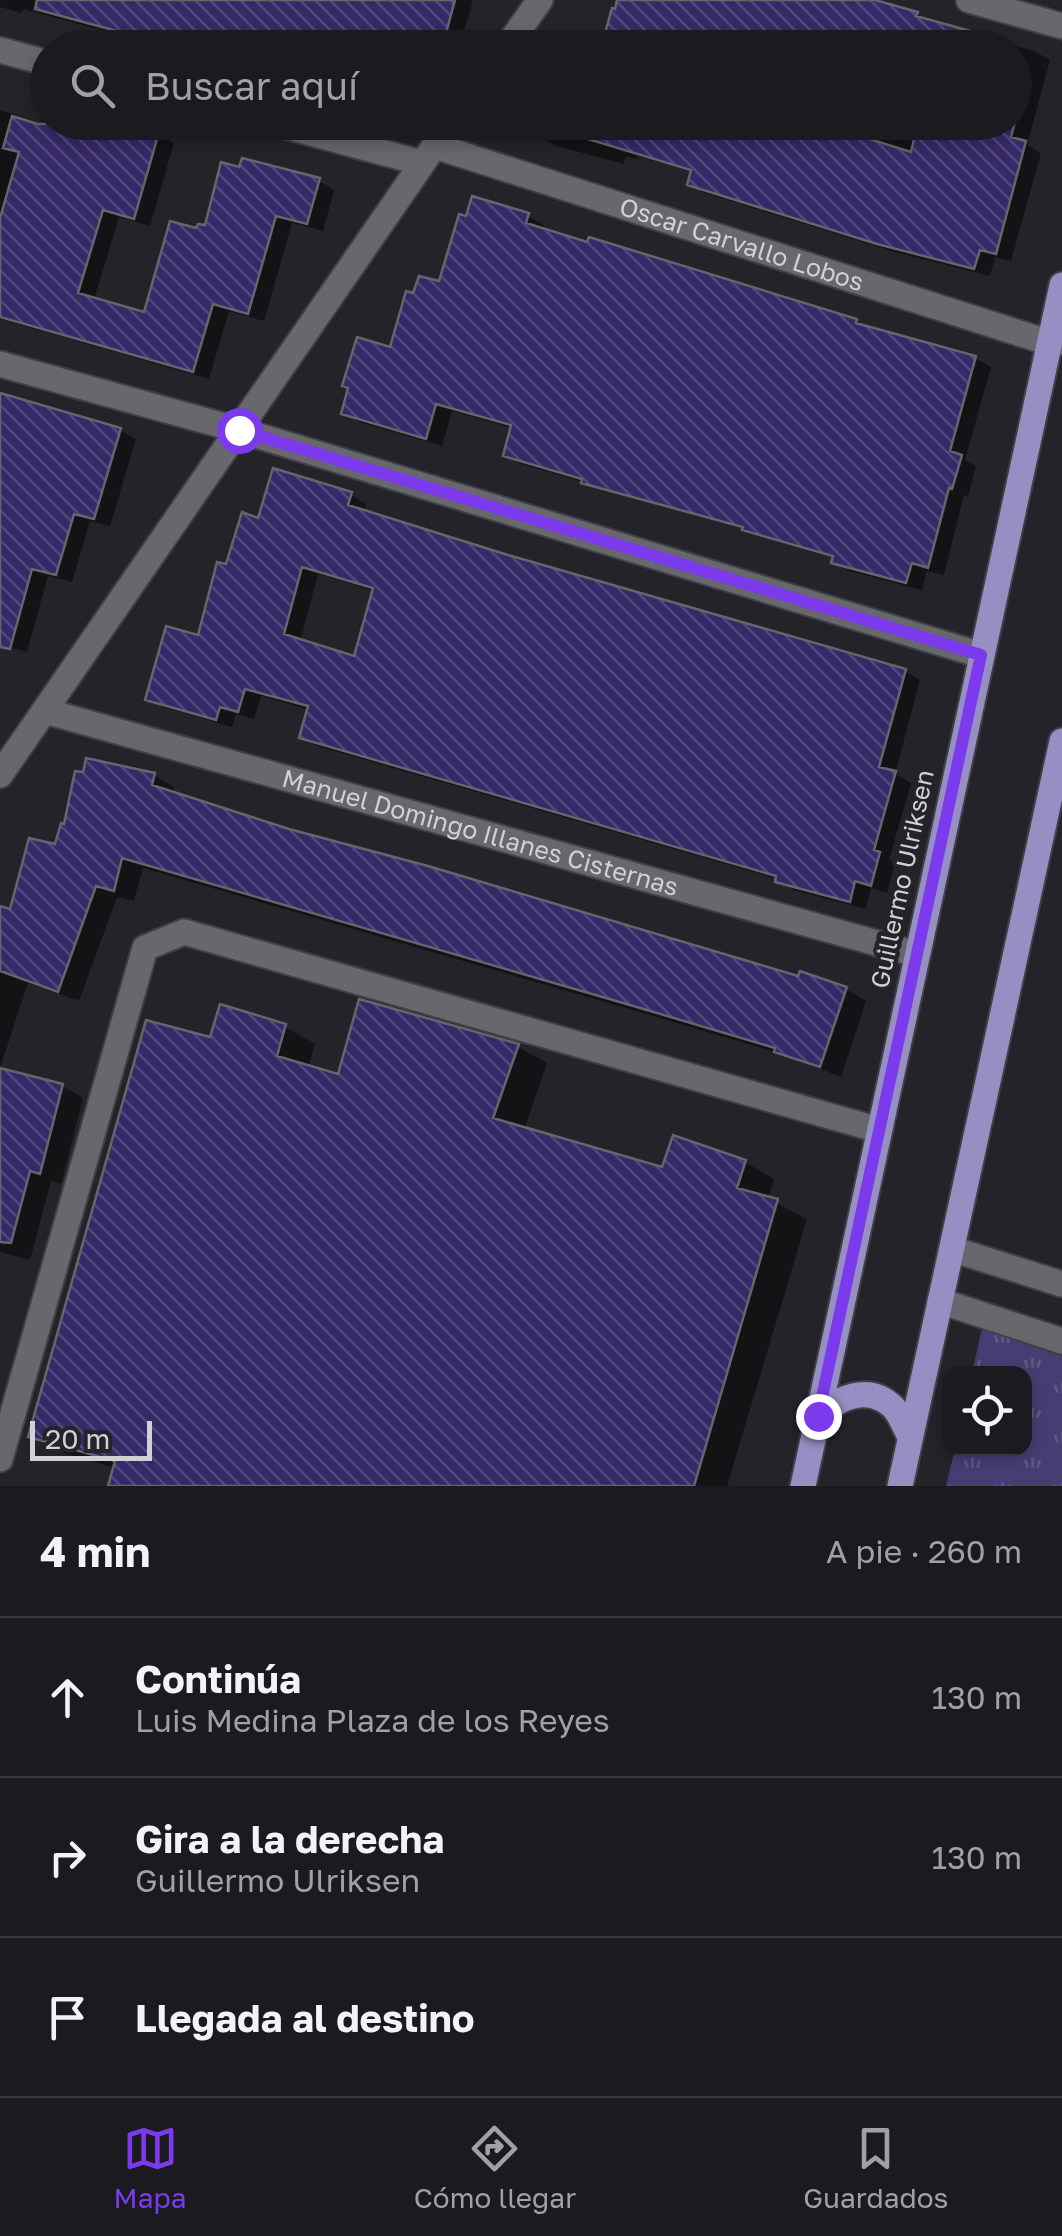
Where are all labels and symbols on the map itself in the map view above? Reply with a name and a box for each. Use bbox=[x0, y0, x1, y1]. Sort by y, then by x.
street label: Oscar Carvallo Lobos bbox=[616, 190, 868, 297]
route start bbox=[217, 408, 263, 454]
street label: Manuel Domingo Illanes Cisternas bbox=[279, 762, 682, 902]
street label: Guillermo Ulriksen bbox=[863, 767, 940, 991]
route end bbox=[796, 1394, 842, 1440]
scale bar bbox=[30, 1416, 152, 1460]

